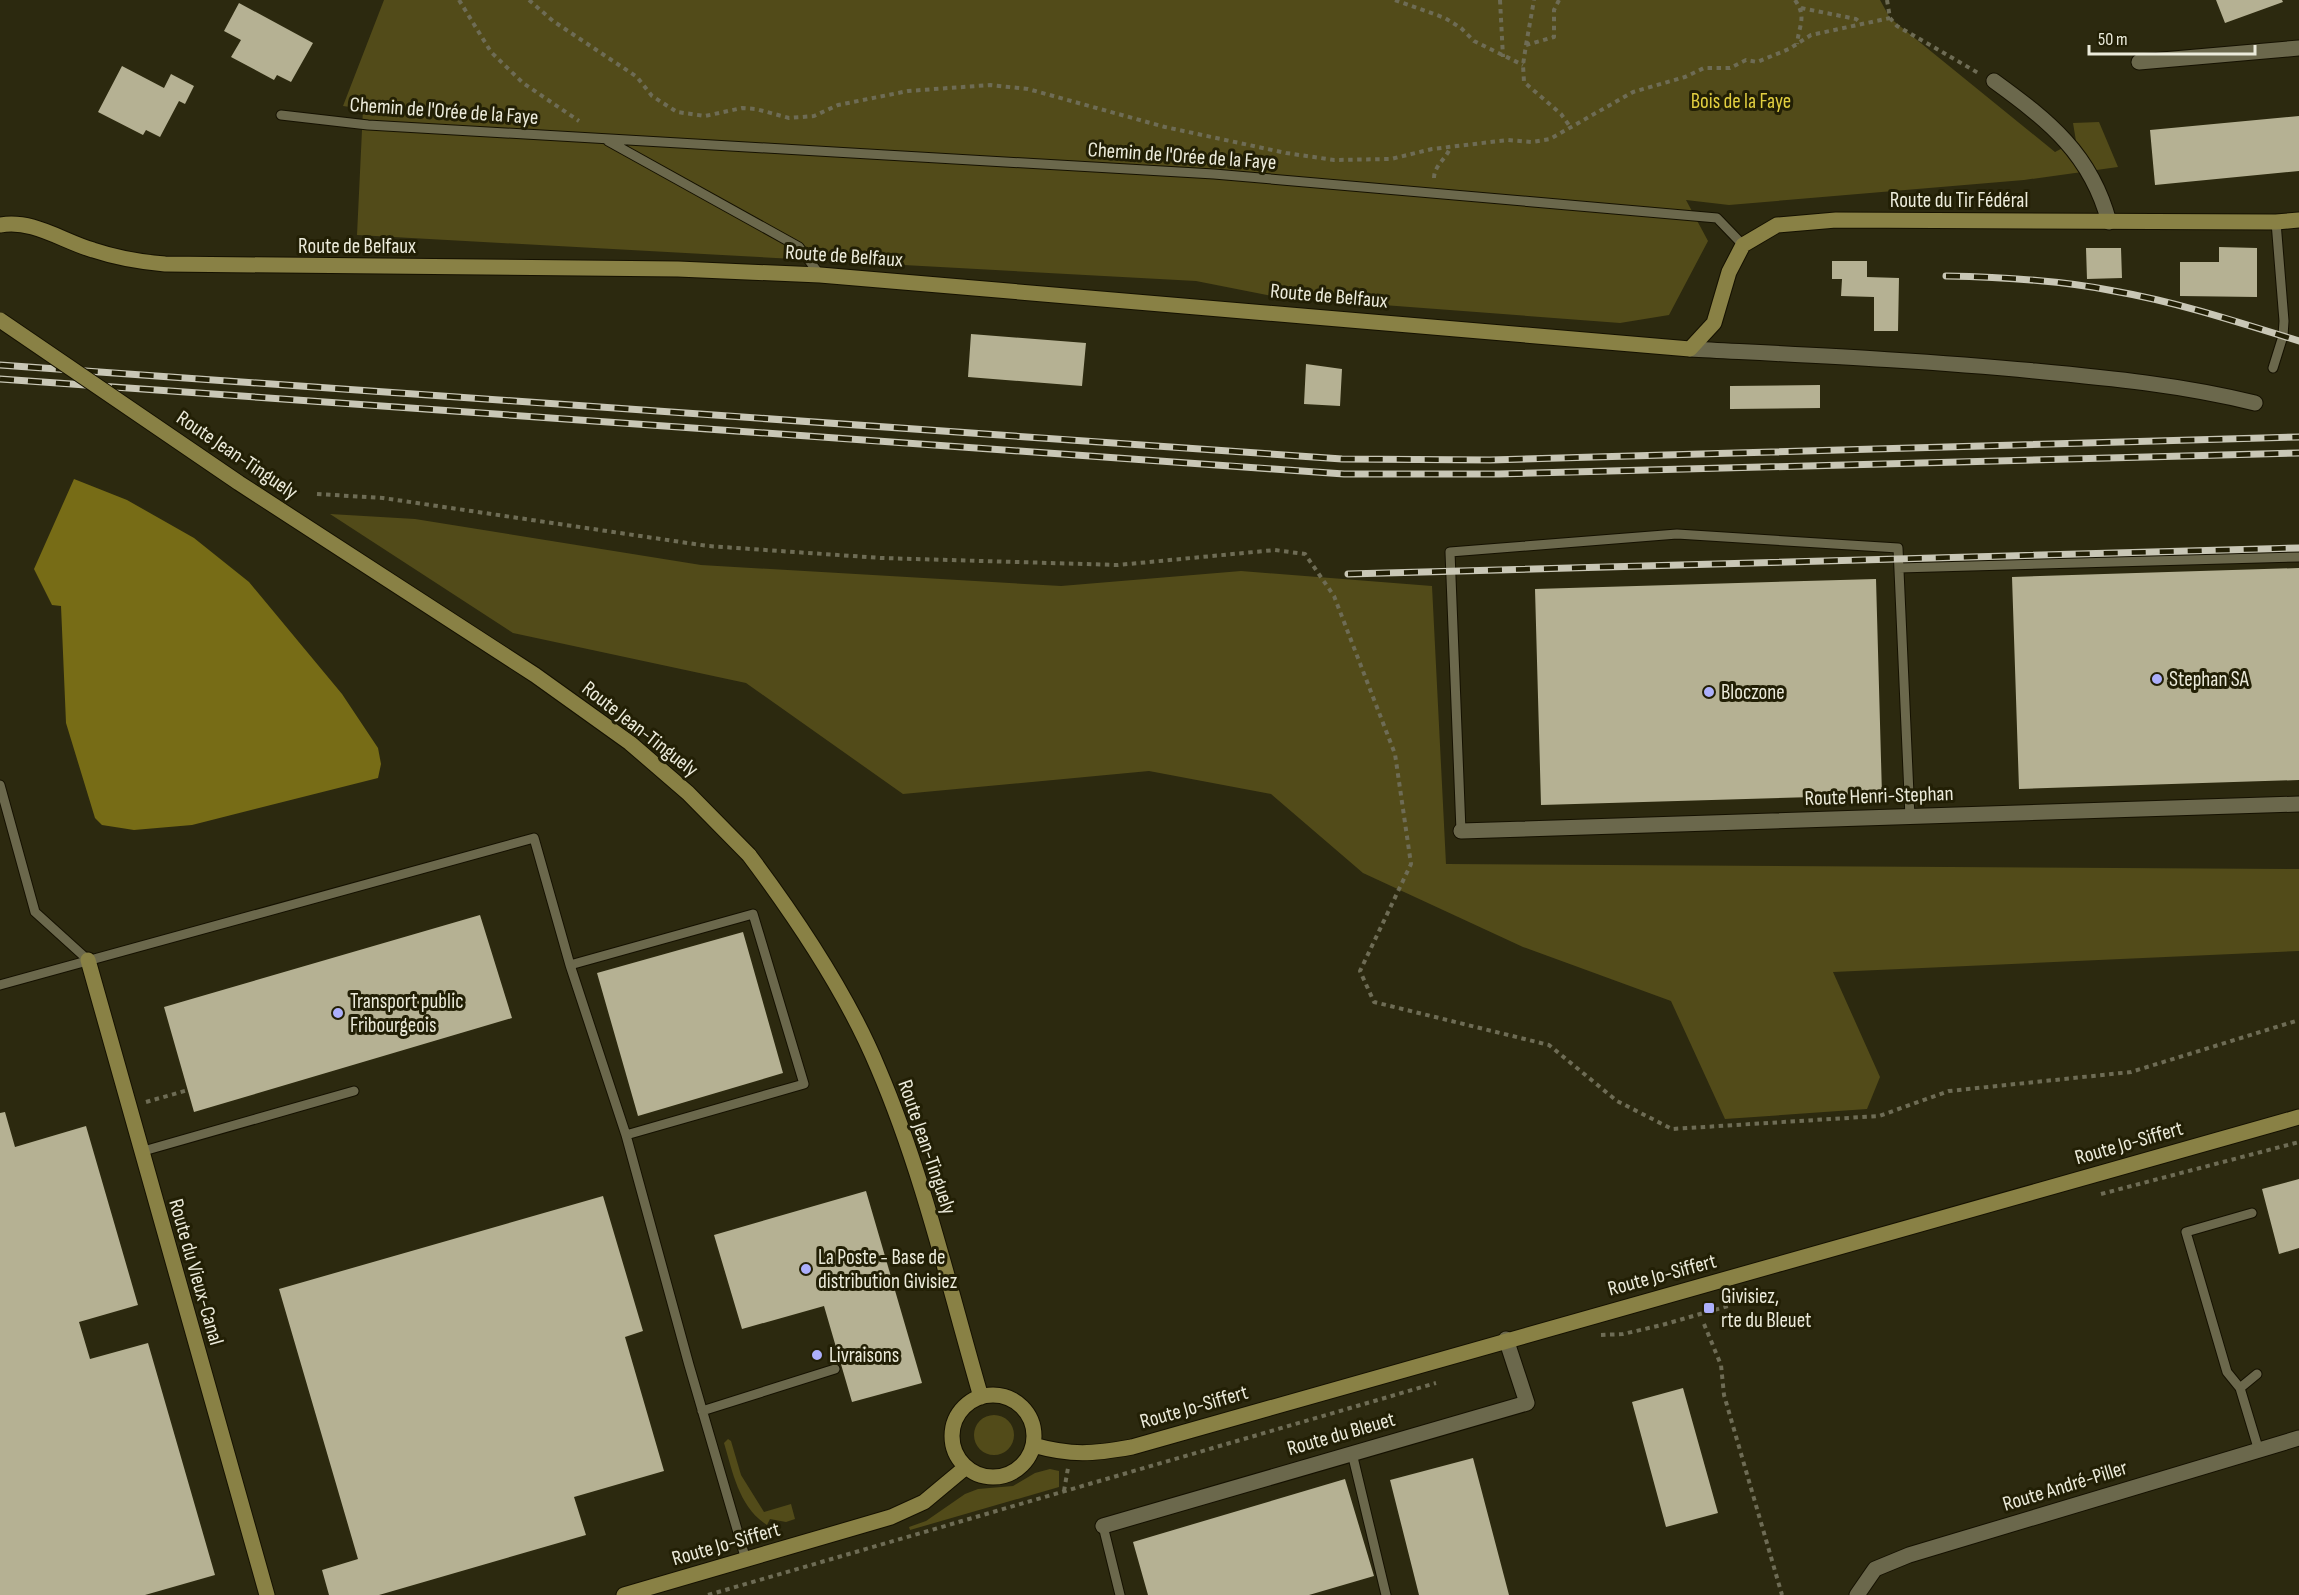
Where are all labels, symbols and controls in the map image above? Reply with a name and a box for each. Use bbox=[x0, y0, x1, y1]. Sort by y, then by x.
scale bar bbox=[2089, 18, 2256, 56]
text: 50 m bbox=[2098, 29, 2128, 50]
park label: Bois de la Faye bbox=[1691, 89, 1791, 114]
street label: Chemin de l'Orée de la Faye bbox=[349, 92, 539, 130]
street label: Chemin de l'Orée de la Faye bbox=[1087, 137, 1277, 175]
street label: Route du Tir Fédéral bbox=[1890, 188, 2028, 213]
street label: Route de Belfaux bbox=[298, 234, 416, 259]
street label: Route de Belfaux bbox=[784, 239, 904, 273]
street label: Route de Belfaux bbox=[1269, 278, 1389, 314]
street label: Route Jean-Tinguely bbox=[172, 405, 302, 505]
place label: Stephan SA bbox=[2169, 667, 2250, 692]
marker: Stephan SA bbox=[2150, 672, 2164, 686]
street label: Route Jean-Tinguely bbox=[577, 676, 703, 782]
place label: Bloczone bbox=[1721, 680, 1785, 705]
marker: Bloczone bbox=[1702, 685, 1716, 699]
street label: Route Henri-Stephan bbox=[1804, 781, 1954, 811]
place label: Transport public Fribourgeois bbox=[350, 989, 464, 1038]
marker: Transport public Fribourgeois bbox=[331, 1006, 345, 1020]
street label: Route Jean-Tinguely bbox=[892, 1076, 962, 1218]
street label: Route Jo-Siffert bbox=[2072, 1116, 2186, 1170]
street label: Route du Vieux-Canal bbox=[163, 1196, 229, 1348]
place label: La Poste - Base de distribution Givisiez bbox=[818, 1245, 958, 1294]
street label: Route Jo-Siffert bbox=[1605, 1249, 1719, 1301]
marker: La Poste - Base de distribution Givisiez bbox=[799, 1262, 813, 1276]
place label: Givisiez, rte du Bleuet bbox=[1721, 1284, 1811, 1333]
marker: Givisiez, rte du Bleuet bbox=[1702, 1301, 1716, 1315]
place label: Livraisons bbox=[829, 1343, 899, 1368]
marker: Livraisons bbox=[810, 1348, 824, 1362]
street label: Route Jo-Siffert bbox=[1137, 1380, 1251, 1434]
street label: Route du Bleuet bbox=[1284, 1407, 1398, 1461]
street label: Route André-Piller bbox=[2000, 1455, 2130, 1517]
street label: Route Jo-Siffert bbox=[669, 1517, 783, 1571]

